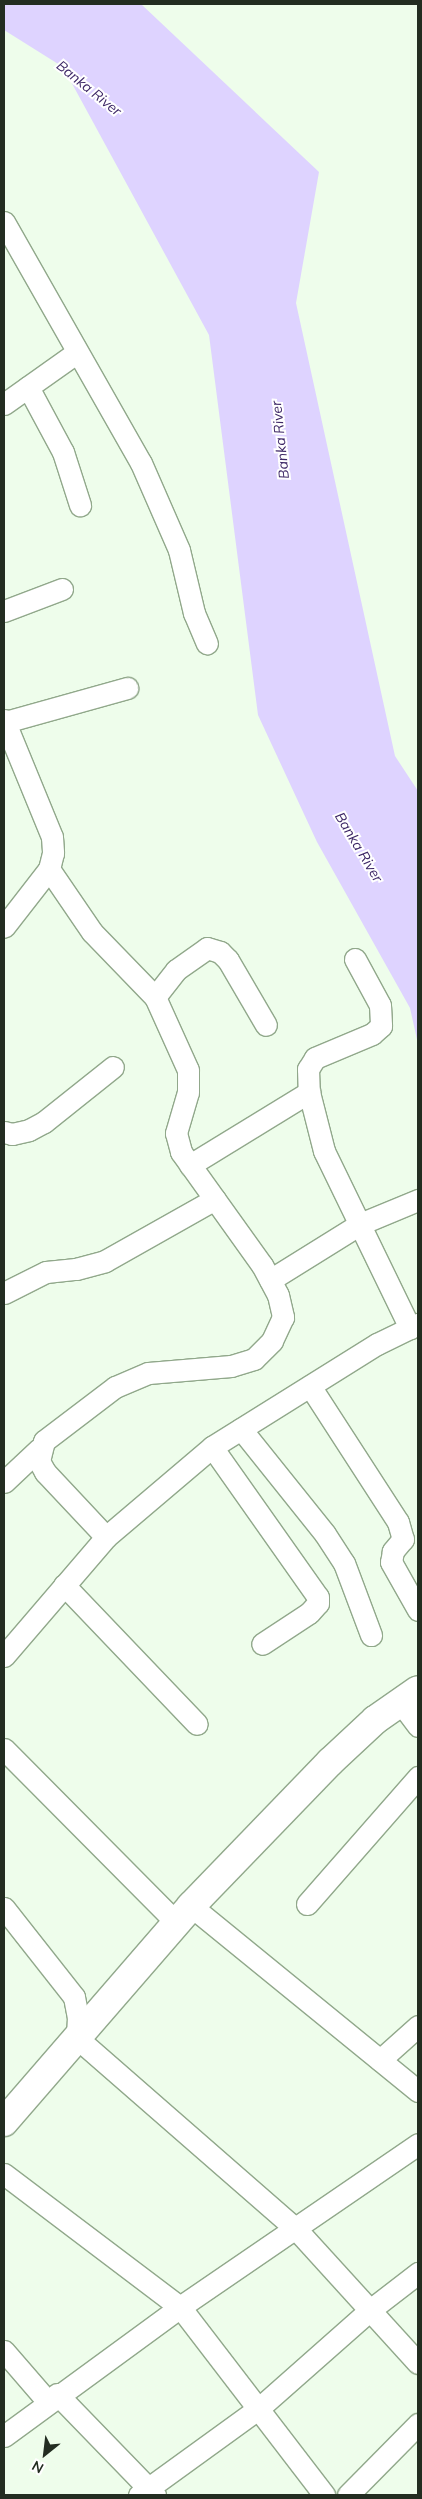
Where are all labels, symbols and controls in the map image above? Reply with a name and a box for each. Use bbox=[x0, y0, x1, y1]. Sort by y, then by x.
water label: Banka River bbox=[53, 57, 125, 119]
water label: Banka River bbox=[268, 400, 292, 480]
water label: Banka River bbox=[332, 809, 386, 885]
north arrow bbox=[20, 2429, 70, 2479]
text: N bbox=[29, 2457, 47, 2478]

